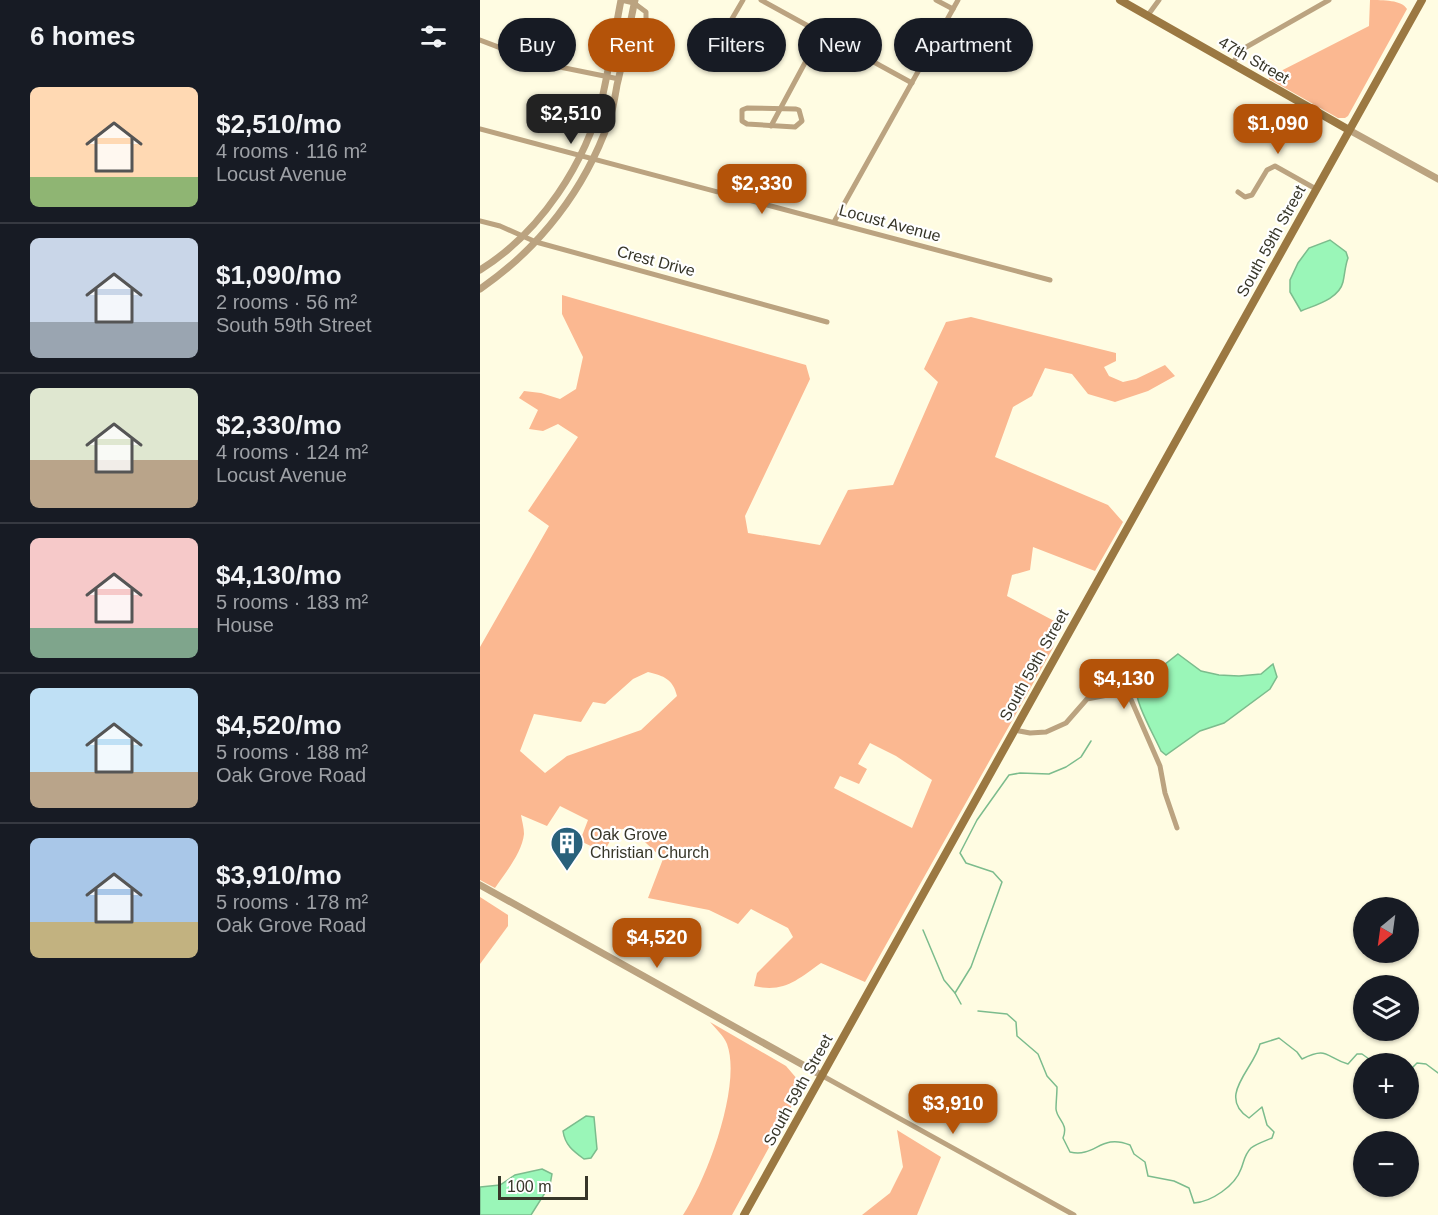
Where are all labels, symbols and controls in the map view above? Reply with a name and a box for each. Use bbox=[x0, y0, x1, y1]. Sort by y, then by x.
chip: Buy bbox=[498, 18, 576, 72]
chip: Rent bbox=[588, 18, 675, 72]
chip: Filters bbox=[687, 18, 786, 72]
chip: New bbox=[798, 18, 882, 72]
chip: Apartment bbox=[894, 18, 1033, 72]
icon: filters bbox=[417, 20, 450, 53]
text: 6 homes bbox=[30, 21, 136, 51]
street label: 47th Street bbox=[1216, 33, 1293, 87]
pin: $2,510 bbox=[522, 94, 620, 145]
text: $2,510 bbox=[540, 102, 602, 124]
pin: $1,090 bbox=[1229, 104, 1327, 155]
text: $2,510/mo bbox=[216, 109, 342, 139]
icon: home bbox=[78, 111, 150, 183]
text: $1,090 bbox=[1247, 112, 1309, 134]
text: 4 rooms · 116 m² bbox=[216, 140, 367, 162]
text: Locust Avenue bbox=[216, 163, 347, 185]
pin: $2,330 bbox=[713, 164, 811, 215]
text: $2,330 bbox=[731, 172, 793, 194]
street label: South 59th Street bbox=[1233, 182, 1309, 300]
street label: Locust Avenue bbox=[837, 201, 943, 245]
street label: Crest Drive bbox=[615, 242, 697, 280]
text: $1,090/mo bbox=[216, 260, 342, 290]
icon: home bbox=[78, 262, 150, 334]
text: 2 rooms · 56 m² bbox=[216, 291, 357, 313]
text: South 59th Street bbox=[216, 314, 372, 336]
text: $2,330/mo bbox=[216, 410, 342, 440]
icon: home bbox=[78, 412, 150, 484]
text: 4 rooms · 124 m² bbox=[216, 441, 368, 463]
text: Locust Avenue bbox=[216, 464, 347, 486]
text: $4,130/mo bbox=[216, 560, 342, 590]
icon: home bbox=[78, 562, 150, 634]
text: 5 rooms · 183 m² bbox=[216, 591, 368, 613]
street label: South 59th Street bbox=[996, 606, 1072, 724]
text: House bbox=[216, 614, 274, 636]
pin: $4,130 bbox=[1075, 659, 1173, 710]
text: $4,130 bbox=[1093, 667, 1155, 689]
text: $4,520/mo bbox=[216, 710, 342, 740]
icon: home bbox=[78, 712, 150, 784]
text: 5 rooms · 188 m² bbox=[216, 741, 368, 763]
text: Oak Grove Road bbox=[216, 764, 366, 786]
building icon: Oak Grove Christian Church bbox=[549, 825, 585, 872]
place label: Oak Grove Christian Church bbox=[590, 826, 709, 861]
text: $3,910/mo bbox=[216, 860, 342, 890]
icon: home bbox=[78, 862, 150, 934]
text: 5 rooms · 178 m² bbox=[216, 891, 368, 913]
north arrow bbox=[1353, 897, 1419, 963]
map controls bbox=[1353, 897, 1419, 1197]
text: Oak Grove Road bbox=[216, 914, 366, 936]
pin: $4,520 bbox=[608, 918, 706, 969]
text: $4,520 bbox=[626, 926, 688, 948]
button: layers bbox=[1353, 975, 1419, 1041]
street label: South 59th Street bbox=[760, 1031, 836, 1149]
button: + bbox=[1353, 1053, 1419, 1119]
pin: $3,910 bbox=[904, 1084, 1002, 1135]
text: $3,910 bbox=[922, 1092, 984, 1114]
button: − bbox=[1353, 1131, 1419, 1197]
scale bar bbox=[498, 1173, 588, 1200]
text: 100 m bbox=[507, 1178, 551, 1195]

